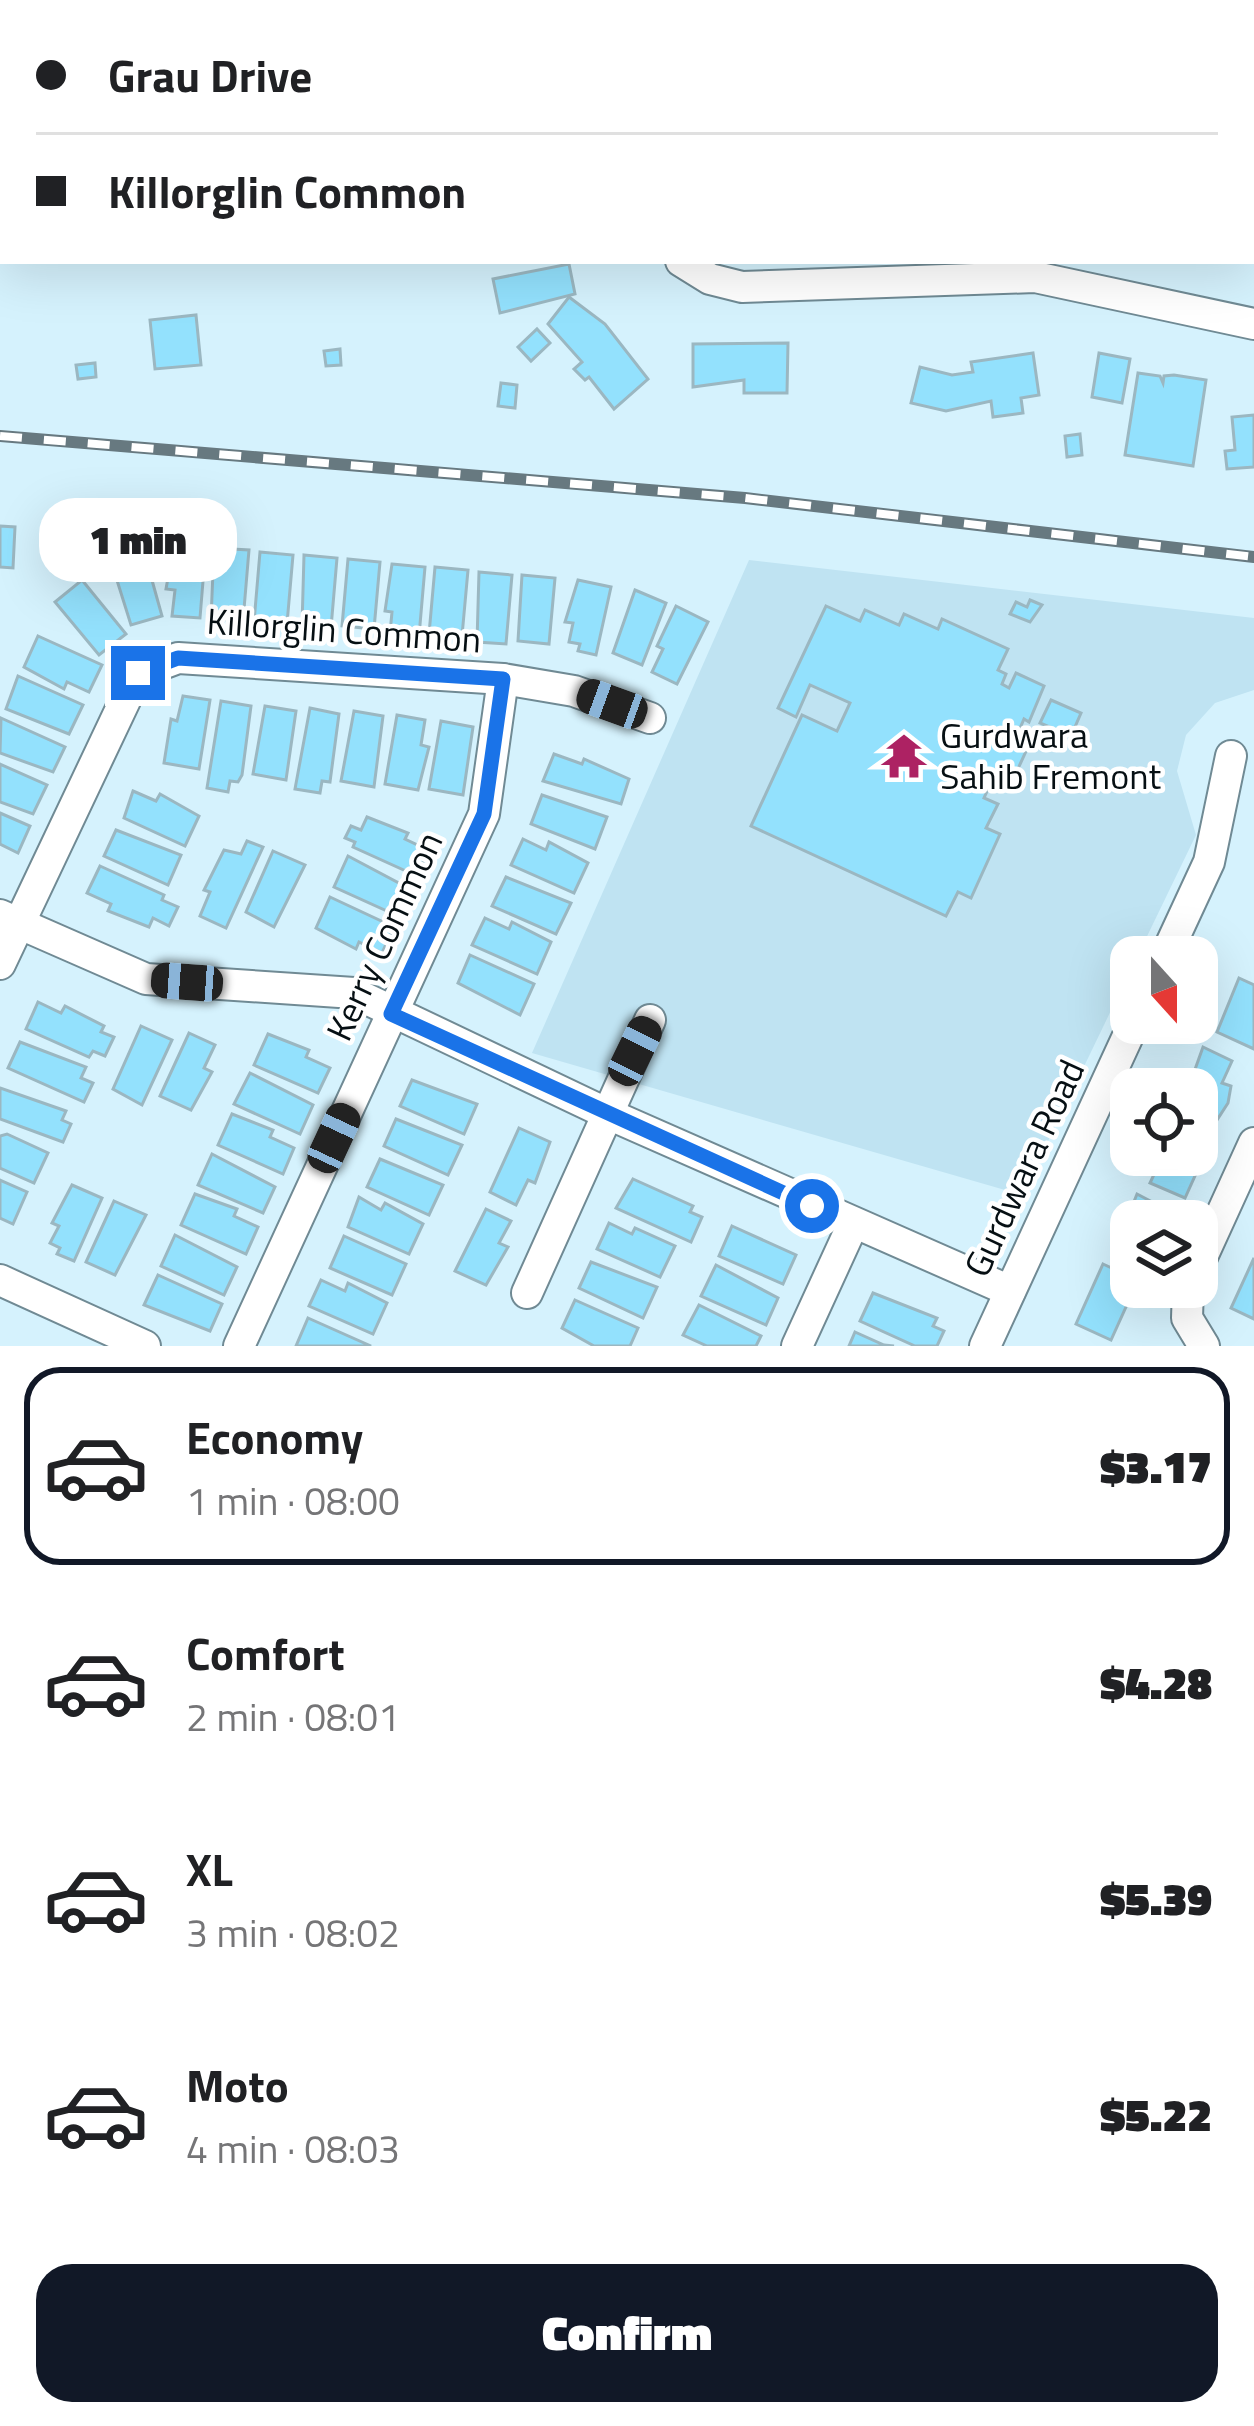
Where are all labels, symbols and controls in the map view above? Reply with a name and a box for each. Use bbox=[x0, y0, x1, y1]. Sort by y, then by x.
text: Grau Drive bbox=[108, 41, 312, 109]
text: Killorglin Common bbox=[108, 157, 466, 225]
callout: 1 min bbox=[39, 499, 237, 583]
text: 1 min bbox=[90, 510, 186, 569]
street label: Killorglin Common bbox=[205, 592, 483, 667]
route end bbox=[111, 646, 165, 700]
car bbox=[572, 675, 652, 733]
place label: Gurdwara Sahib Fremont bbox=[940, 707, 1161, 803]
temple icon: Gurdwara Sahib Fremont bbox=[879, 731, 929, 781]
street label: Kerry Common bbox=[311, 822, 456, 1049]
north arrow bbox=[1110, 936, 1218, 1044]
map controls bbox=[1110, 936, 1218, 1308]
car bbox=[150, 962, 224, 1002]
car bbox=[603, 1011, 667, 1091]
street label: Gurdwara Road bbox=[949, 1050, 1098, 1285]
button: locate bbox=[1110, 1068, 1218, 1176]
car bbox=[302, 1098, 366, 1178]
route start bbox=[785, 1179, 839, 1233]
button: layers bbox=[1110, 1200, 1218, 1308]
text: Economy bbox=[186, 1403, 363, 1471]
icon: car bbox=[42, 1412, 150, 1520]
text: $3.17 bbox=[1100, 1432, 1212, 1500]
text: 1 min · 08:00 bbox=[186, 1471, 400, 1530]
text: Comfort bbox=[186, 1619, 345, 1687]
icon: car bbox=[42, 1628, 150, 1736]
text: $4.28 bbox=[1100, 1648, 1212, 1716]
text: 2 min · 08:01 bbox=[186, 1687, 400, 1746]
text: XL bbox=[186, 1835, 233, 1903]
icon: car bbox=[42, 1844, 150, 1952]
text: $5.39 bbox=[1100, 1864, 1212, 1932]
text: 3 min · 08:02 bbox=[186, 1903, 400, 1962]
text: Moto bbox=[186, 2051, 289, 2119]
icon: car bbox=[42, 2060, 150, 2168]
text: $5.22 bbox=[1100, 2080, 1212, 2148]
text: 4 min · 08:03 bbox=[186, 2119, 400, 2178]
button: Confirm bbox=[36, 2264, 1218, 2402]

